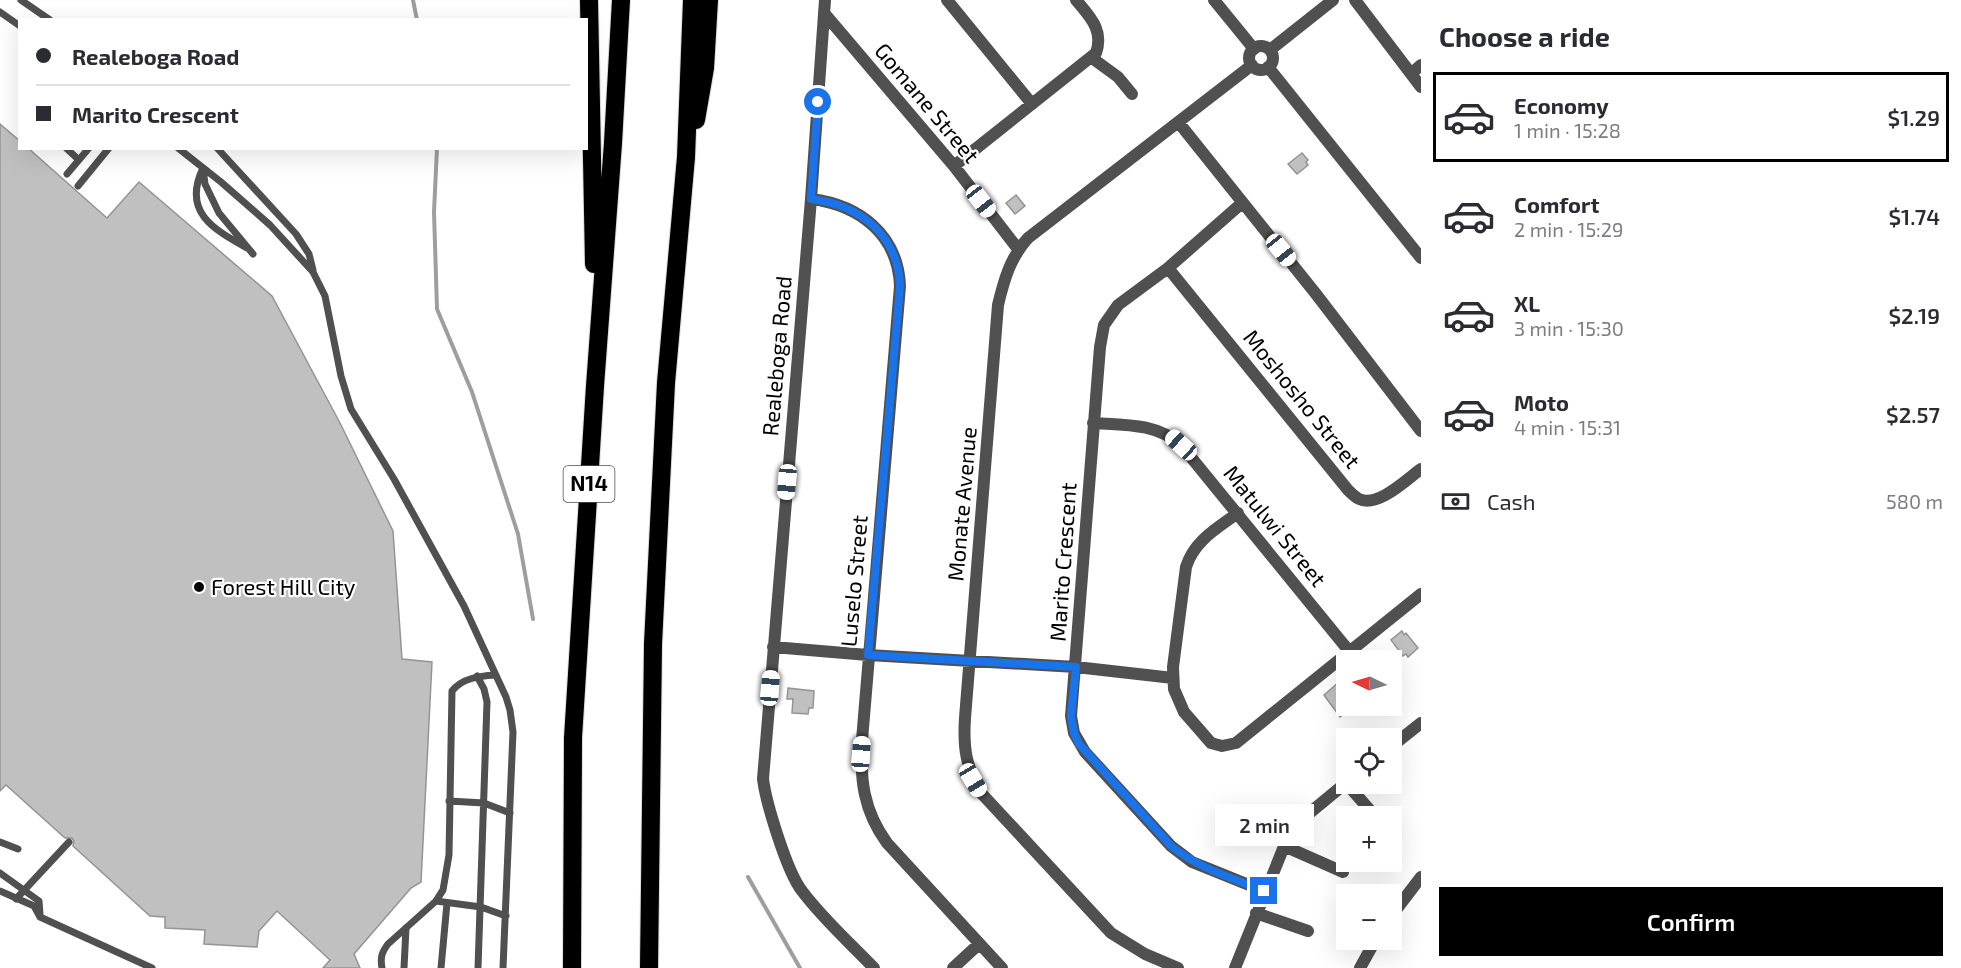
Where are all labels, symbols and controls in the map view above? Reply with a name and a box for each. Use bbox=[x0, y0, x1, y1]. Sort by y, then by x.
text: Choose a ride bbox=[1439, 20, 1610, 52]
street label: Gomane Street bbox=[870, 37, 985, 168]
text: Realeboga Road bbox=[72, 43, 239, 69]
route start bbox=[804, 88, 831, 115]
icon: car bbox=[1442, 90, 1496, 144]
text: Economy bbox=[1514, 92, 1609, 118]
text: Marito Crescent bbox=[72, 101, 239, 127]
text: $1.29 bbox=[1888, 104, 1940, 130]
text: 1 min · 15:28 bbox=[1514, 118, 1621, 142]
car bbox=[963, 181, 999, 221]
icon: car bbox=[1442, 189, 1496, 243]
text: Comfort bbox=[1514, 191, 1599, 217]
text: $1.74 bbox=[1888, 203, 1940, 229]
text: 2 min · 15:29 bbox=[1514, 217, 1624, 241]
car bbox=[1263, 230, 1299, 270]
street label: Realeboga Road bbox=[756, 275, 796, 437]
icon: car bbox=[1442, 288, 1496, 342]
text: XL bbox=[1514, 290, 1540, 316]
text: $2.19 bbox=[1889, 302, 1940, 328]
text: 3 min · 15:30 bbox=[1514, 316, 1624, 340]
street label: Moshosho Street bbox=[1239, 324, 1367, 473]
icon: car bbox=[1442, 387, 1496, 441]
text: Moto bbox=[1514, 389, 1569, 415]
text: $2.57 bbox=[1886, 401, 1940, 427]
text: 4 min · 15:31 bbox=[1514, 415, 1621, 439]
street label: Monate Avenue bbox=[941, 426, 981, 582]
car bbox=[1162, 426, 1200, 464]
street label: Matulwi Street bbox=[1219, 460, 1332, 591]
car bbox=[776, 463, 798, 501]
road number: N14 bbox=[564, 466, 614, 502]
street label: Marito Crescent bbox=[1043, 482, 1081, 642]
icon: cash bbox=[1439, 485, 1472, 518]
text: Cash bbox=[1487, 488, 1536, 514]
text: 580 m bbox=[1886, 489, 1943, 513]
street label: Luselo Street bbox=[834, 514, 872, 648]
place label: Forest Hill City bbox=[211, 573, 356, 599]
marker: Forest Hill City bbox=[192, 580, 206, 594]
north arrow bbox=[1336, 650, 1402, 716]
map controls bbox=[1336, 650, 1402, 950]
car bbox=[759, 669, 781, 707]
button: locate bbox=[1336, 728, 1402, 794]
car bbox=[851, 735, 871, 773]
car bbox=[956, 760, 990, 800]
callout: 2 min bbox=[1214, 804, 1314, 846]
button: + bbox=[1336, 806, 1402, 872]
text: 2 min bbox=[1239, 813, 1290, 837]
route end bbox=[1250, 877, 1277, 904]
button: − bbox=[1336, 884, 1402, 950]
button: Confirm bbox=[1439, 887, 1943, 956]

